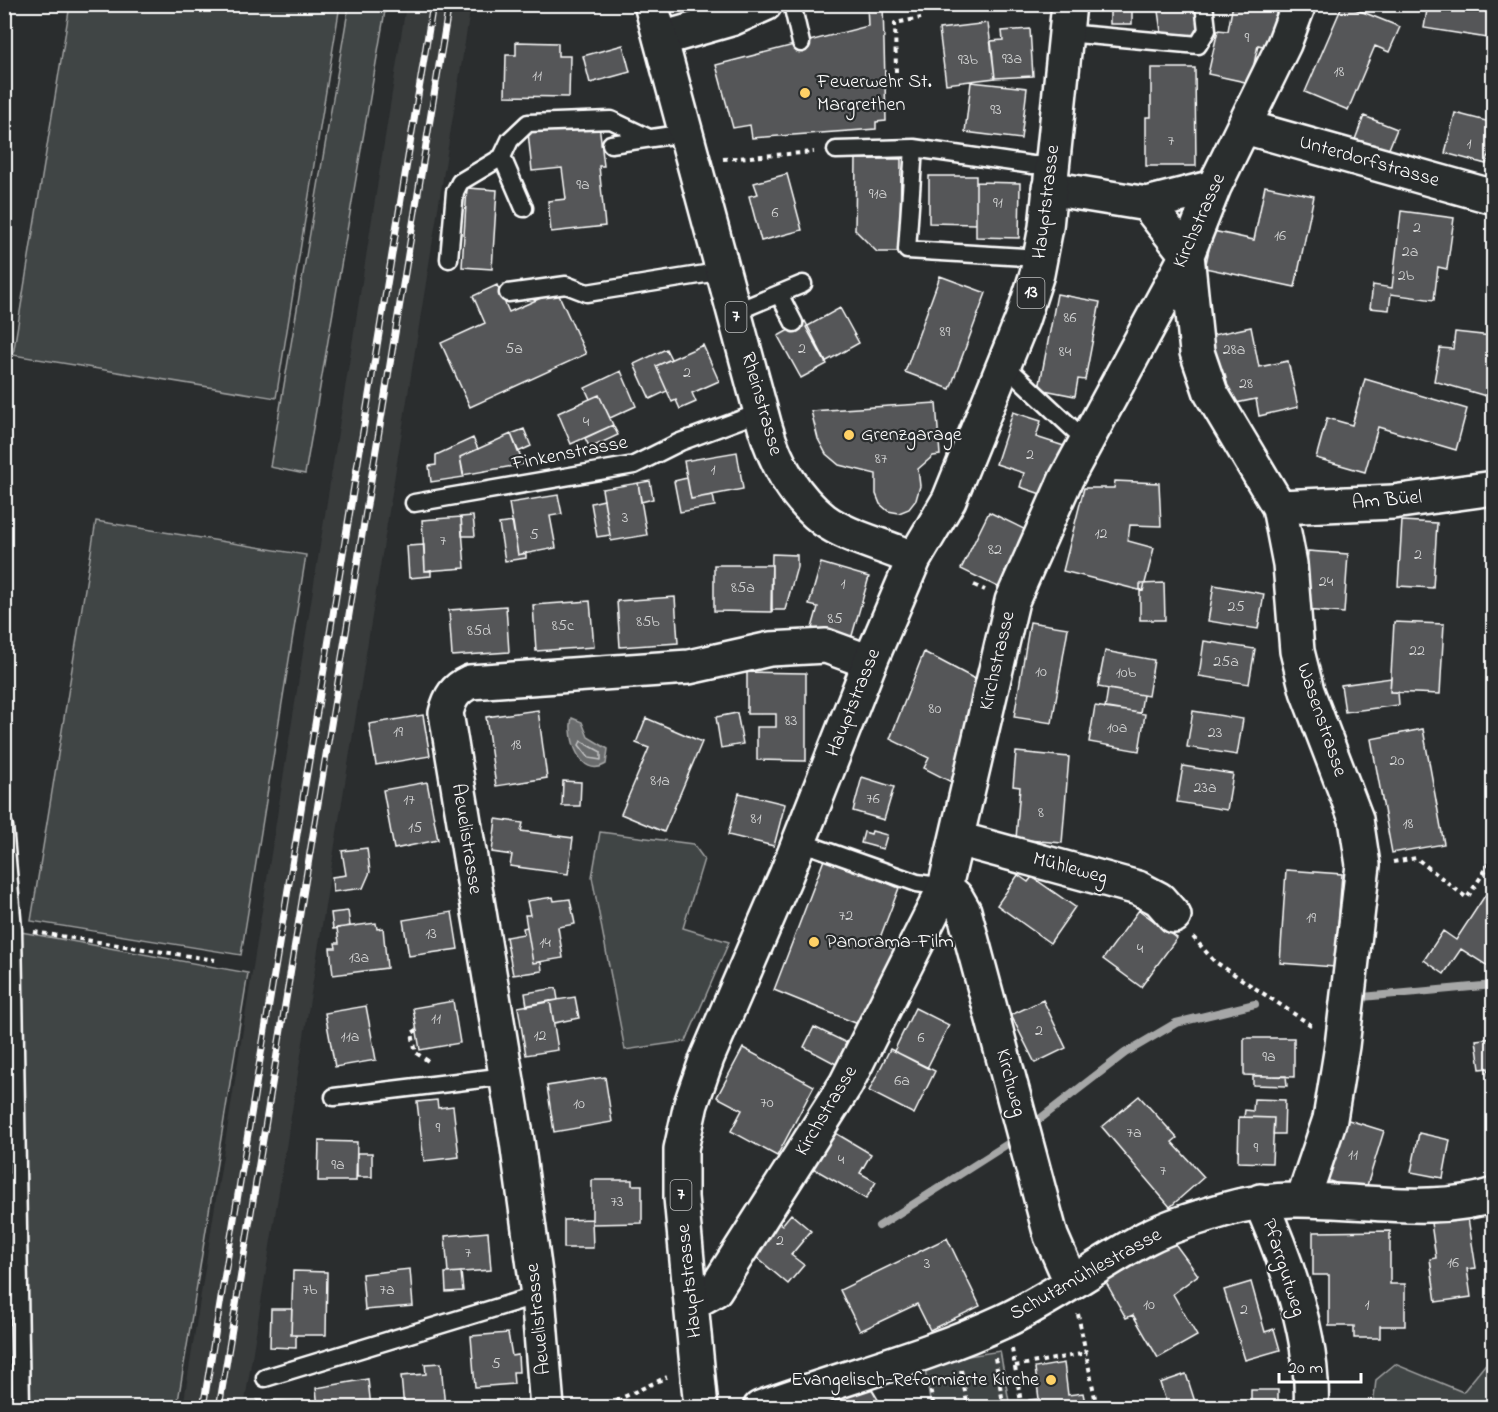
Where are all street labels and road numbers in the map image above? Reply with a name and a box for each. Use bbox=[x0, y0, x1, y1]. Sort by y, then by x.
street label: Unterdorfstrasse bbox=[1295, 128, 1443, 196]
street label: Hauptstrasse bbox=[1026, 143, 1068, 261]
street label: Kirchstrasse bbox=[1166, 169, 1234, 273]
road number: 13 bbox=[1018, 278, 1044, 308]
road number: 7 bbox=[726, 302, 746, 332]
street label: Rheinstrasse bbox=[732, 349, 790, 459]
street label: Finkenstrasse bbox=[509, 429, 630, 480]
street label: Am Büel bbox=[1351, 484, 1423, 518]
street label: Kirchstrasse bbox=[972, 608, 1024, 714]
street label: Hauptstrasse bbox=[819, 644, 889, 762]
street label: Wasenstrasse bbox=[1288, 659, 1354, 781]
street label: Aeuelistrasse bbox=[443, 782, 489, 897]
street label: Mühleweg bbox=[1029, 845, 1111, 894]
street label: Kirchweg bbox=[986, 1046, 1033, 1120]
street label: Kirchstrasse bbox=[789, 1060, 865, 1162]
road number: 7 bbox=[670, 1180, 692, 1210]
street label: Pfarrgutweg bbox=[1253, 1215, 1312, 1321]
street label: Schutzmühlestrasse bbox=[1005, 1221, 1167, 1329]
street label: Hauptstrasse bbox=[670, 1222, 710, 1340]
street label: Aeuelistrasse bbox=[519, 1262, 559, 1376]

